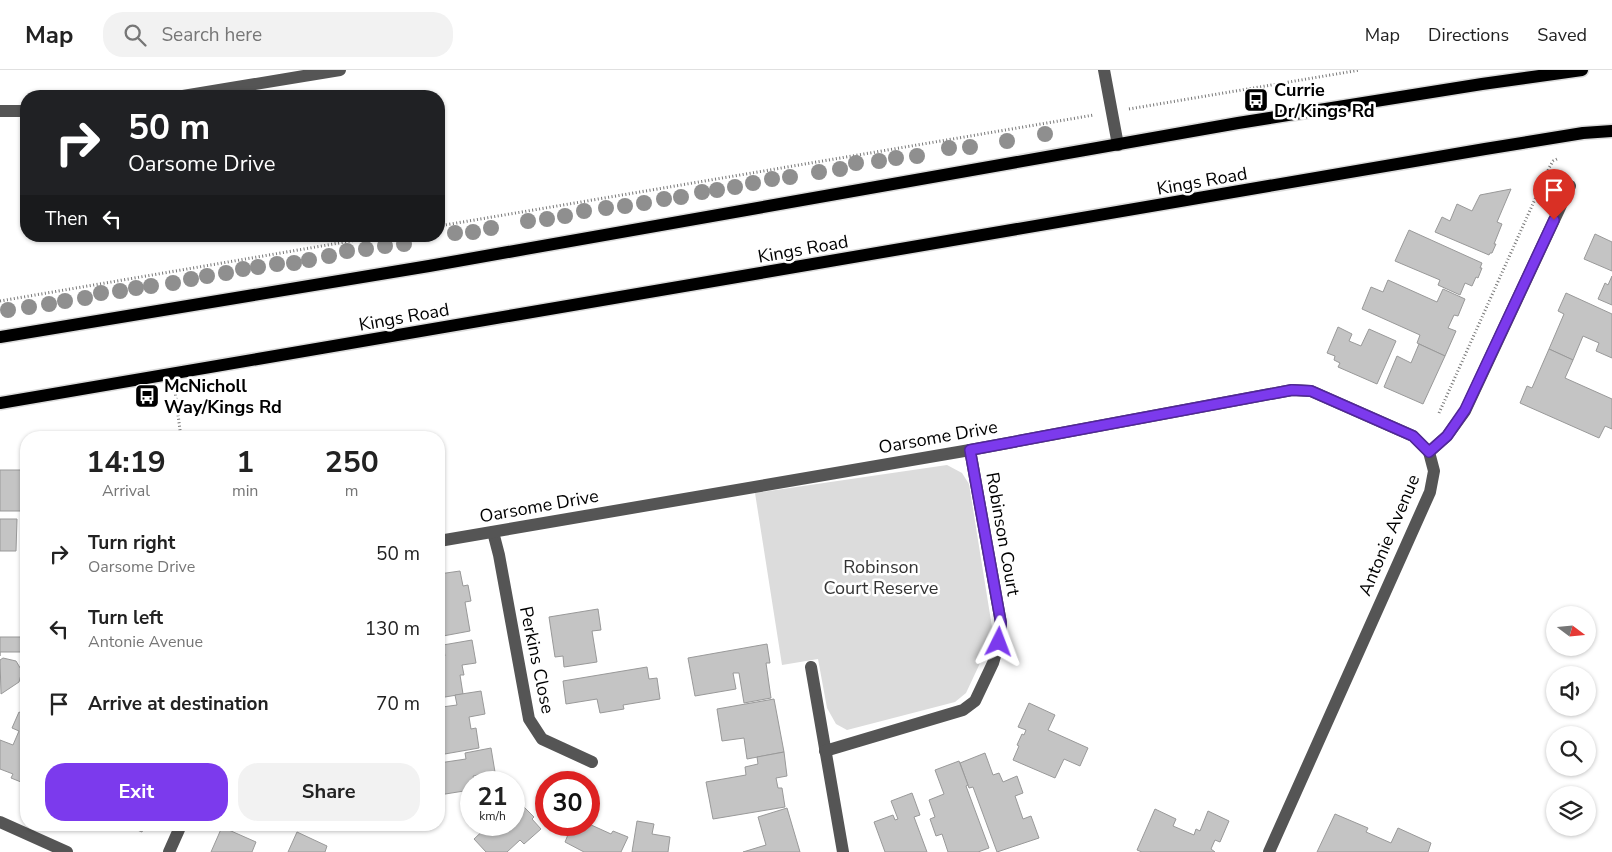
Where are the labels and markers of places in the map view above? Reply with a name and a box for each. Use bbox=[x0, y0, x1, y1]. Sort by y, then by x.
place label: Currie Dr/Kings Rd bbox=[1274, 78, 1375, 123]
bus stop icon: Currie Dr/Kings Rd bbox=[1243, 87, 1269, 113]
pin bbox=[1533, 169, 1575, 220]
place label: McNicholl Way/Kings Rd bbox=[164, 374, 282, 419]
bus stop icon: McNicholl Way/Kings Rd bbox=[134, 383, 160, 409]

